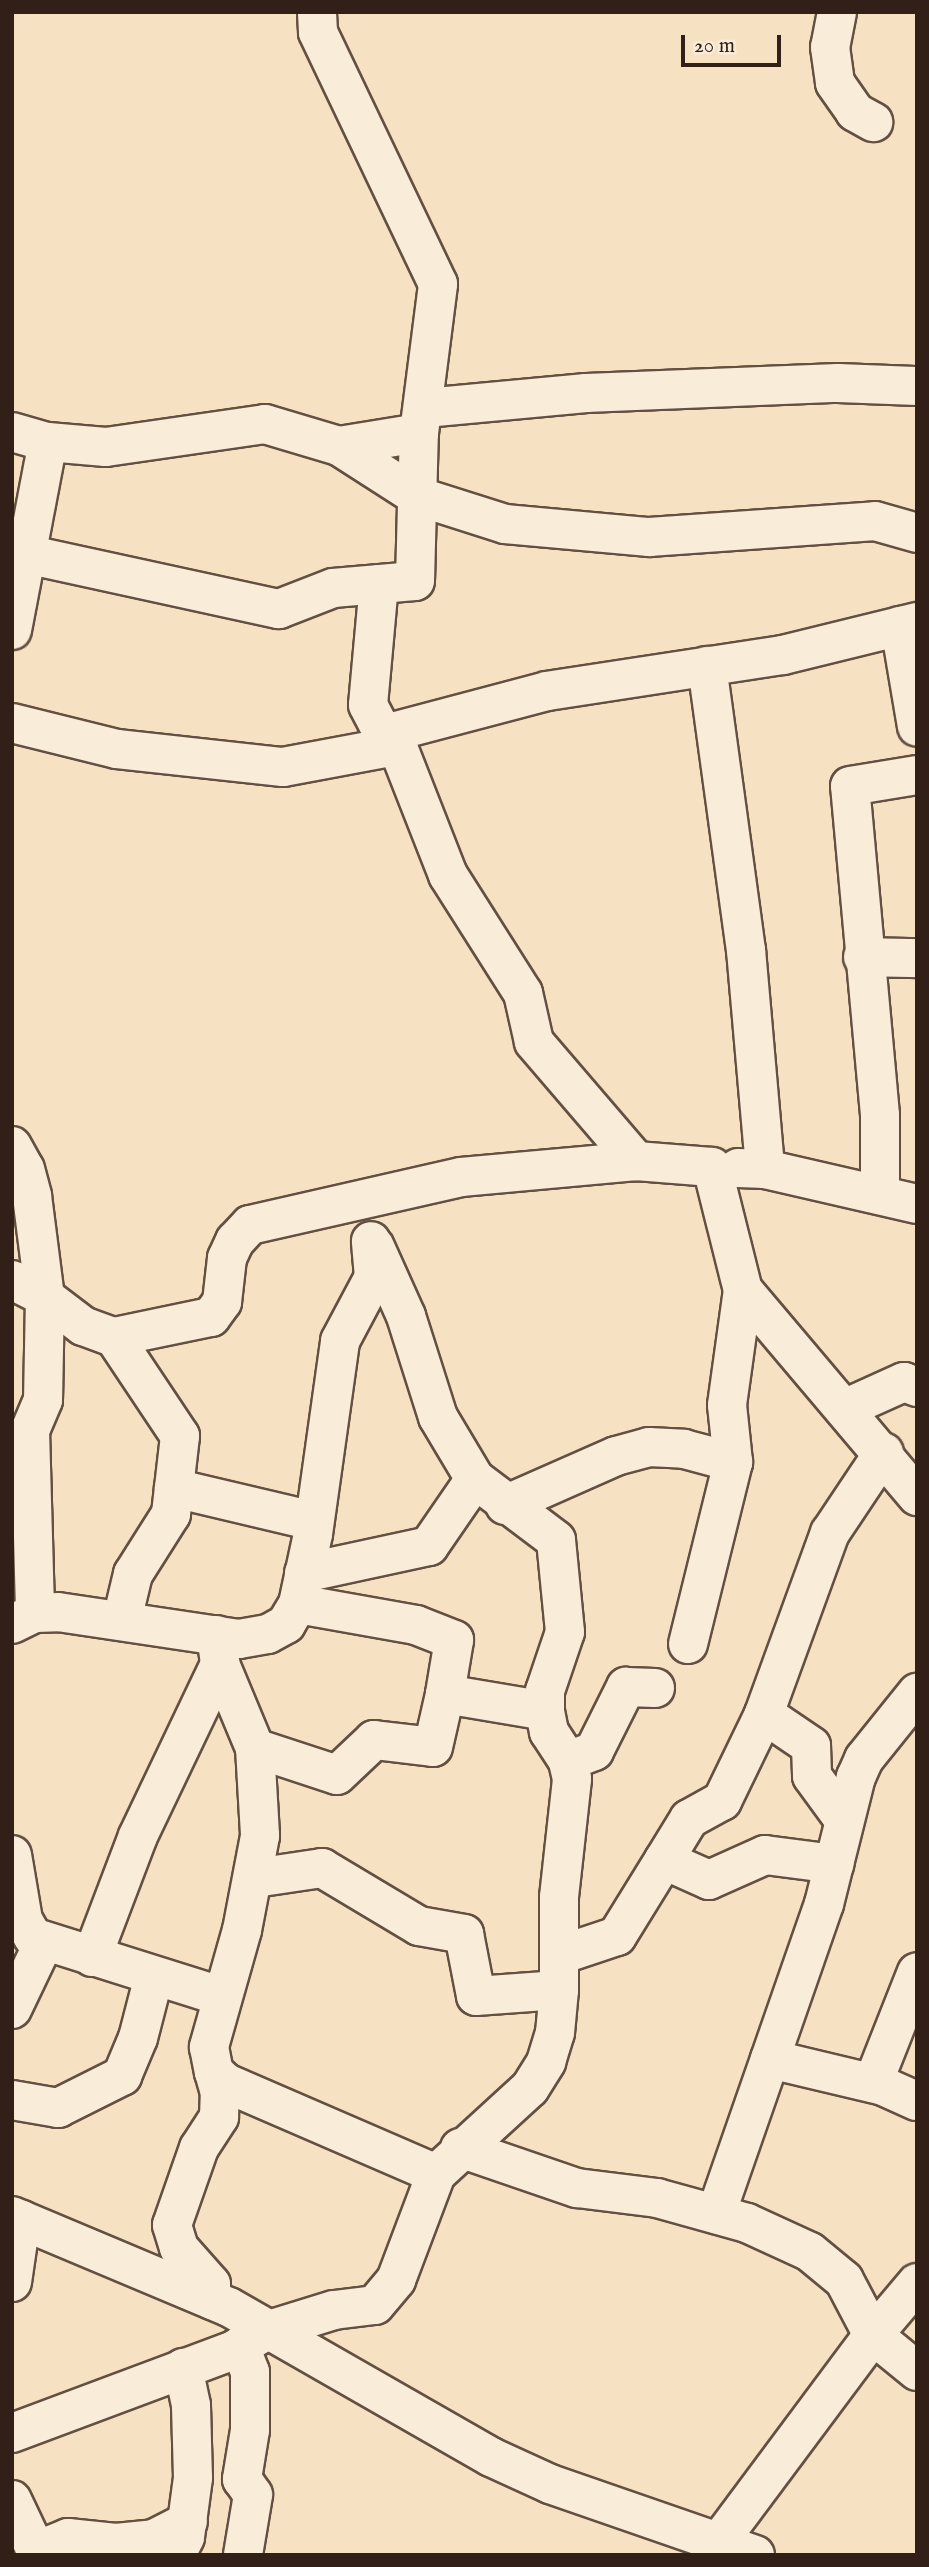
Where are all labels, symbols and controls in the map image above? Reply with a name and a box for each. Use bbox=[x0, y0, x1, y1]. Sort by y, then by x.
scale bar bbox=[684, 21, 784, 65]
text: 20 m bbox=[694, 33, 735, 60]

